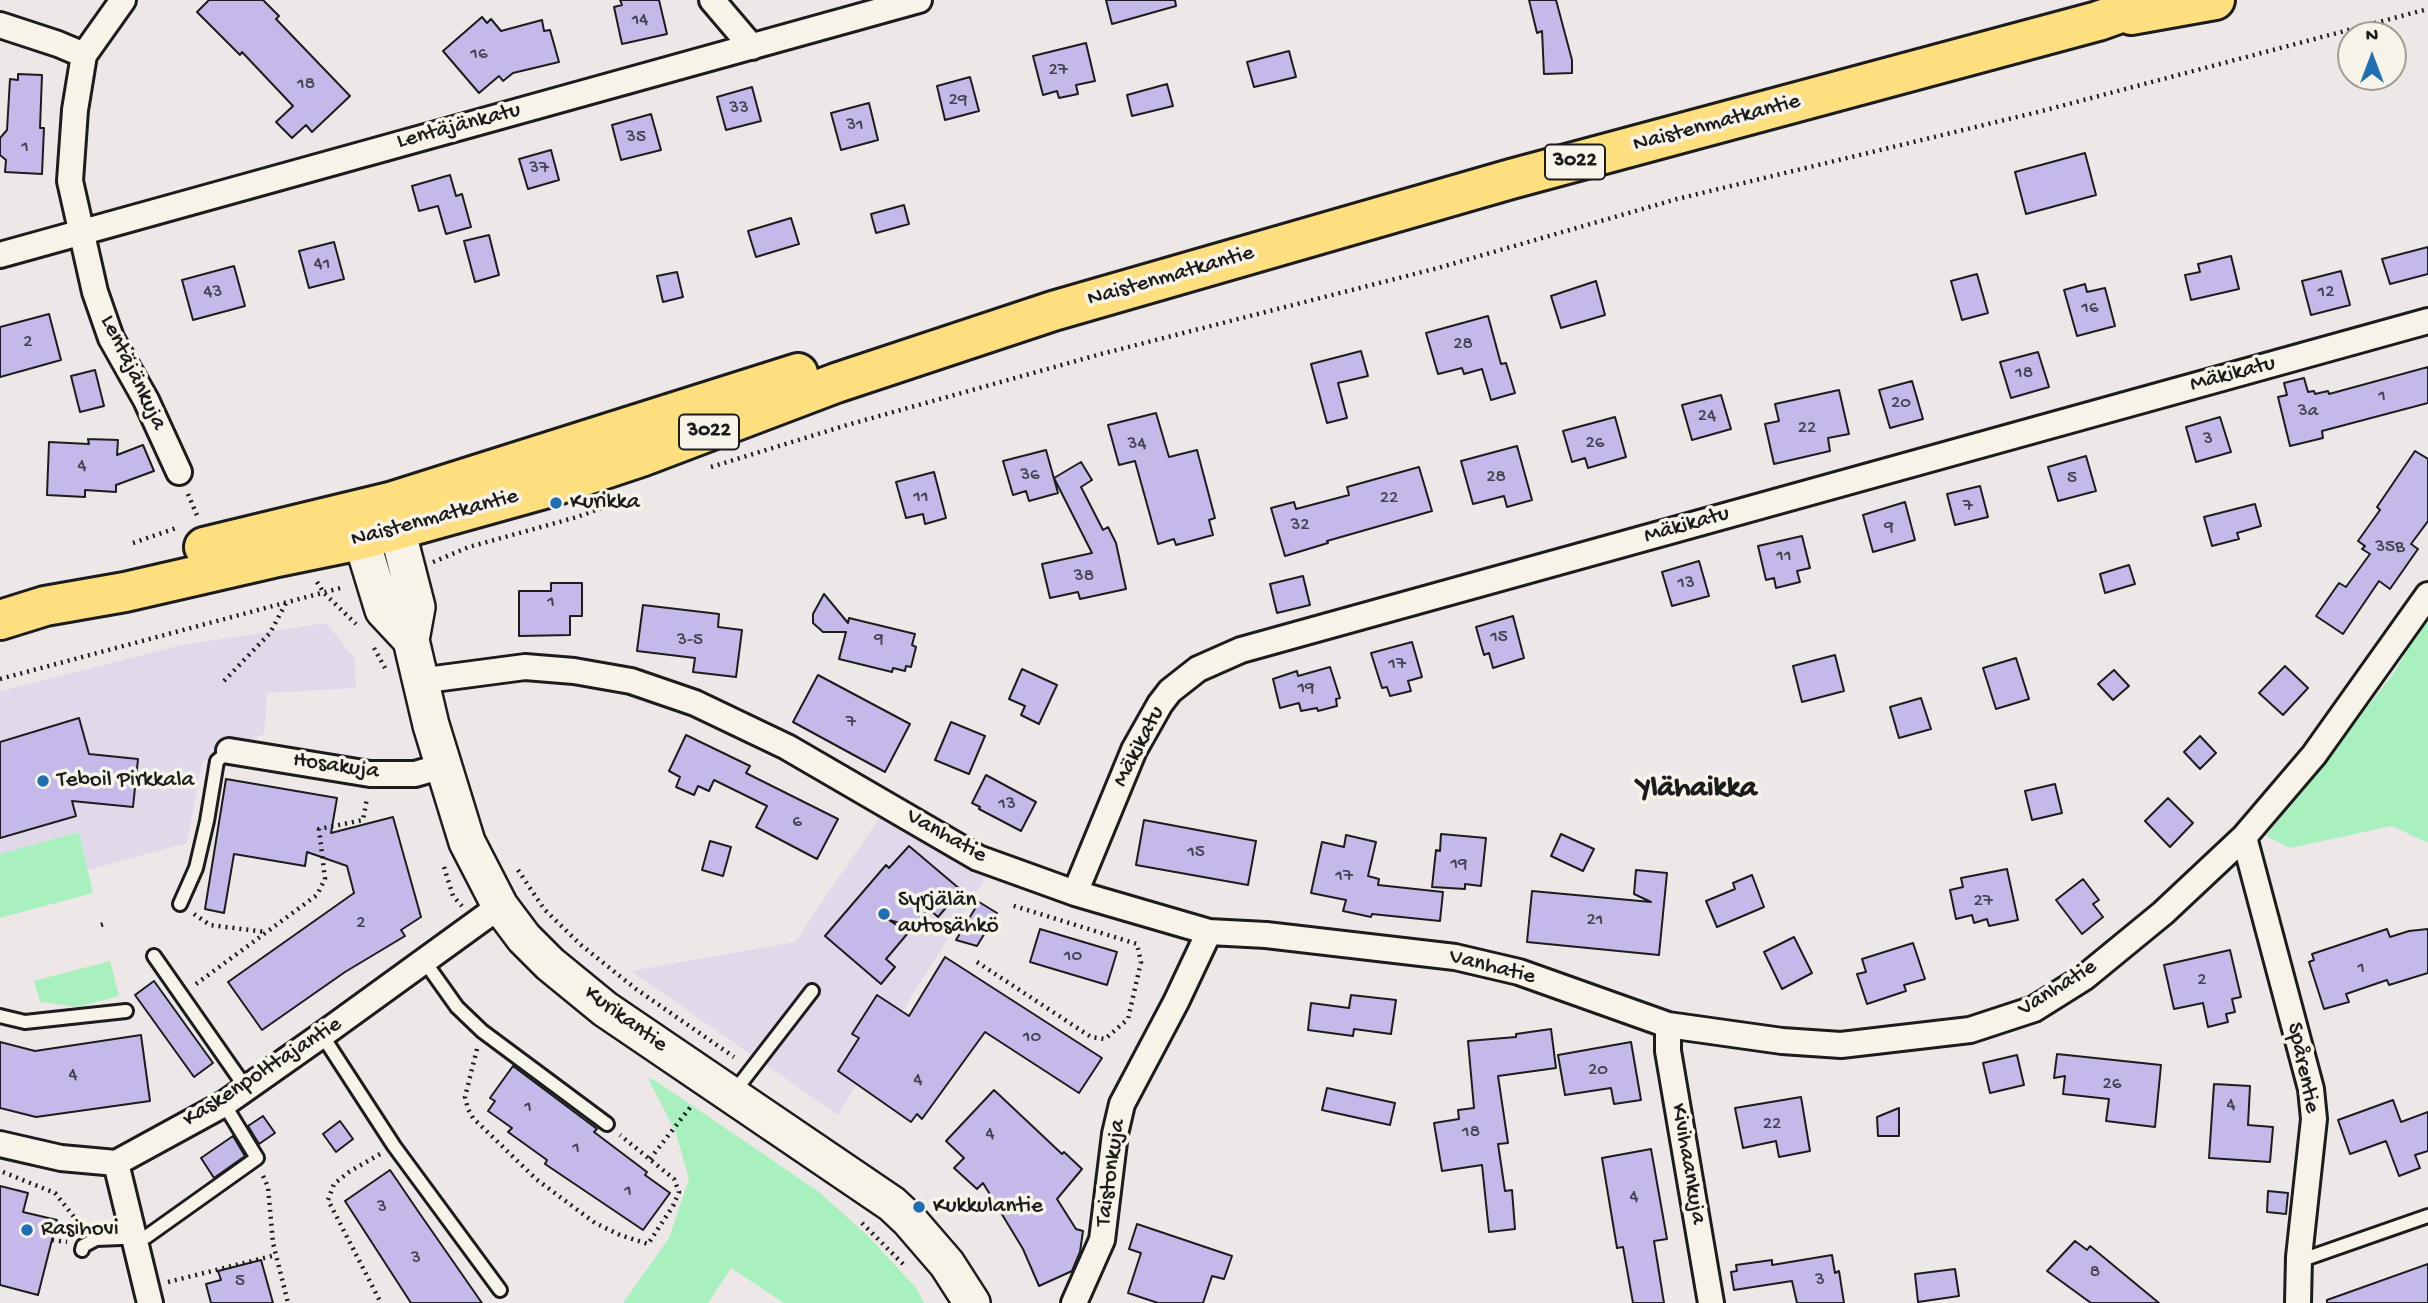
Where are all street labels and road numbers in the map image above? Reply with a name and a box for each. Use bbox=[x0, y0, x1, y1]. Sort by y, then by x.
street label: Naistenmatkantie bbox=[1630, 88, 1804, 160]
street label: Lentäjänkatu bbox=[394, 97, 524, 157]
road number: 3022 bbox=[1545, 144, 1605, 180]
street label: Naistenmatkantie bbox=[1084, 240, 1258, 314]
street label: Lentäjänkuja bbox=[92, 311, 172, 435]
street label: Mäkikatu bbox=[2187, 350, 2279, 400]
road number: 3022 bbox=[679, 414, 739, 450]
street label: Naistenmatkantie bbox=[348, 483, 522, 555]
street label: Mäkikatu bbox=[1641, 501, 1733, 551]
street label: Mäkikatu bbox=[1108, 702, 1172, 792]
street label: Hosakuja bbox=[291, 747, 381, 787]
street label: Vanhatie bbox=[901, 804, 991, 870]
street label: Vanhatie bbox=[1446, 944, 1538, 992]
street label: Vanhatie bbox=[2013, 954, 2103, 1024]
street label: Kurikantie bbox=[578, 980, 672, 1060]
street label: Kaskenpolttajantie bbox=[179, 1011, 347, 1135]
street label: Spårentie bbox=[2279, 1020, 2325, 1116]
street label: Kivihaankuja bbox=[1663, 1101, 1711, 1227]
street label: Taistonkuja bbox=[1091, 1118, 1133, 1228]

